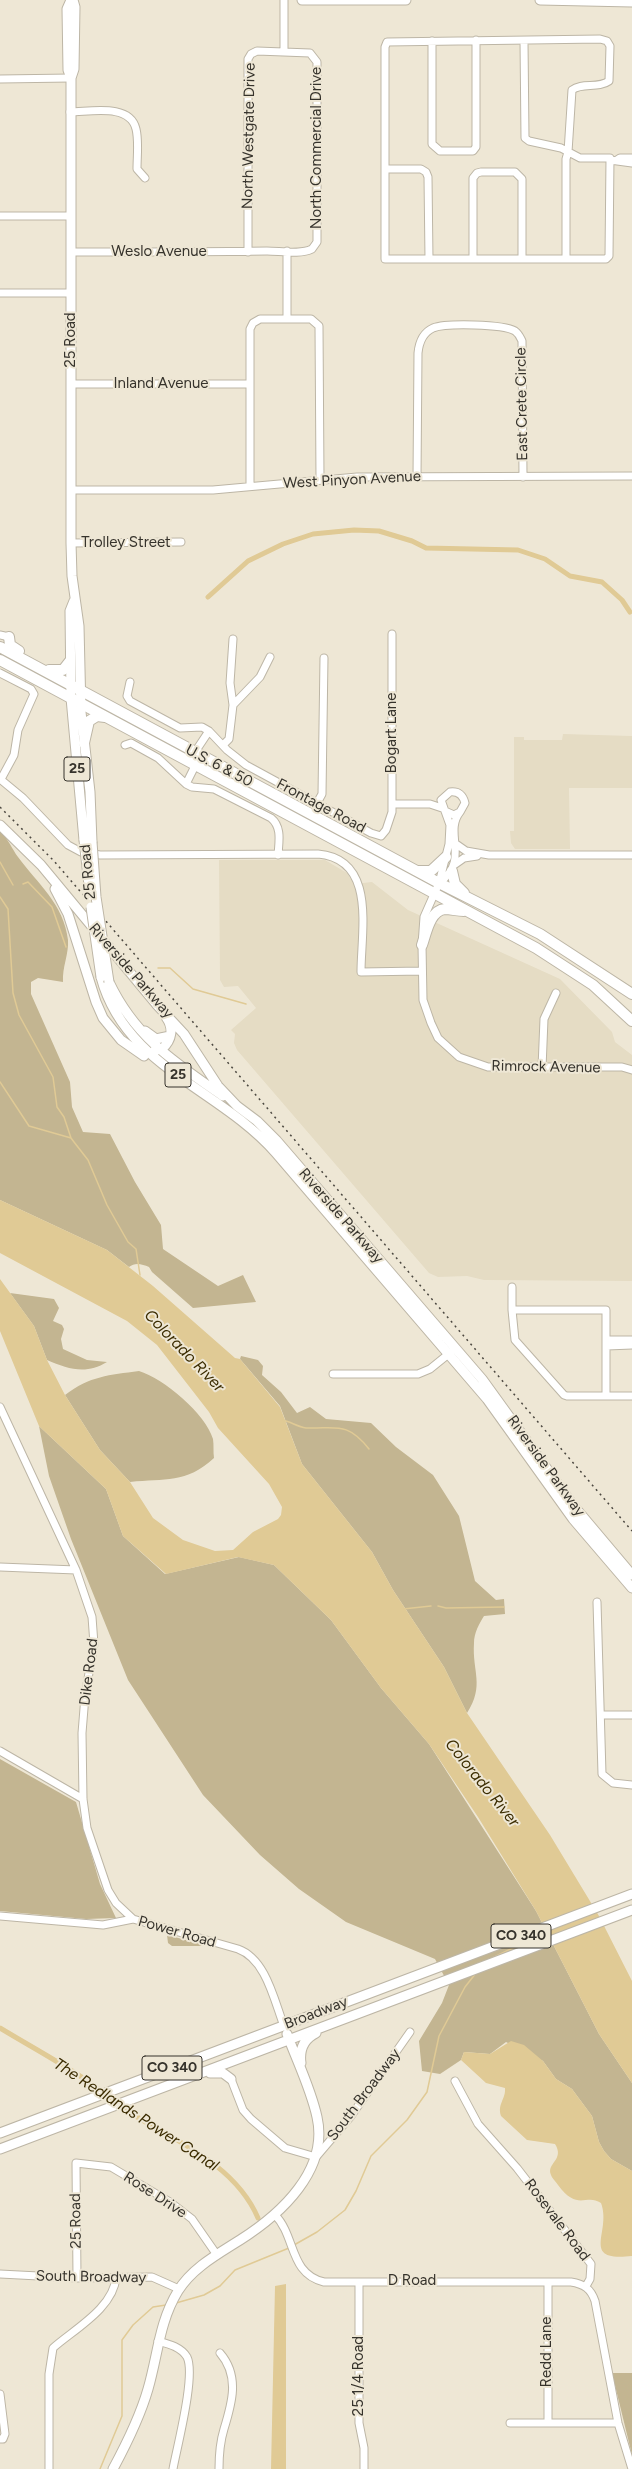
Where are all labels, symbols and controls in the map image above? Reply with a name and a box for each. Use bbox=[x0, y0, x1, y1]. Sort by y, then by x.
street label: North Westgate Drive bbox=[239, 63, 259, 209]
street label: North Commercial Drive bbox=[308, 67, 326, 229]
street label: Weslo Avenue bbox=[111, 243, 207, 261]
street label: 25 Road bbox=[62, 312, 80, 368]
street label: East Crete Circle bbox=[512, 347, 532, 461]
street label: Inland Avenue bbox=[114, 375, 208, 393]
street label: West Pinyon Avenue bbox=[283, 467, 421, 493]
street label: Trolley Street bbox=[81, 534, 171, 552]
street label: Bogart Lane bbox=[383, 693, 401, 773]
street label: U.S. 6 & 50 bbox=[182, 741, 256, 791]
road number: 25 bbox=[64, 757, 90, 781]
street label: Frontage Road bbox=[273, 775, 369, 837]
street label: 25 Road bbox=[76, 844, 100, 900]
street label: Riverside Parkway bbox=[85, 920, 177, 1022]
street label: Rimrock Avenue bbox=[491, 1057, 601, 1077]
road number: 25 bbox=[165, 1063, 191, 1087]
street label: Riverside Parkway bbox=[295, 1165, 387, 1267]
water label: Colorado River bbox=[140, 1306, 228, 1396]
street label: Riverside Parkway bbox=[503, 1412, 589, 1520]
street label: Dike Road bbox=[76, 1637, 102, 1707]
water label: Colorado River bbox=[441, 1735, 523, 1831]
street label: Power Road bbox=[136, 1912, 218, 1952]
road number: CO 340 bbox=[491, 1924, 551, 1948]
street label: Broadway bbox=[282, 1993, 350, 2033]
street label: South Broadway bbox=[324, 2045, 404, 2145]
water label: The Redlands Power Canal bbox=[50, 2054, 222, 2176]
road number: CO 340 bbox=[142, 2056, 202, 2080]
street label: Rose Drive bbox=[120, 2168, 190, 2222]
street label: Rosevale Road bbox=[520, 2175, 594, 2265]
street label: 25 Road bbox=[67, 2193, 85, 2249]
street label: South Broadway bbox=[36, 2267, 146, 2287]
street label: D Road bbox=[388, 2272, 436, 2290]
street label: Redd Lane bbox=[538, 2317, 556, 2387]
street label: 25 1/4 Road bbox=[350, 2336, 368, 2416]

